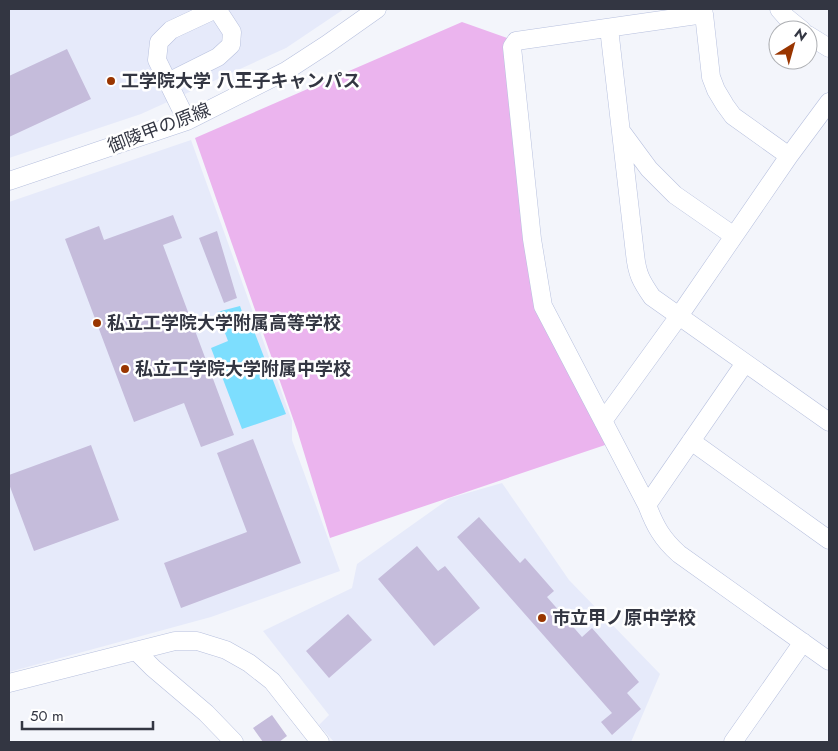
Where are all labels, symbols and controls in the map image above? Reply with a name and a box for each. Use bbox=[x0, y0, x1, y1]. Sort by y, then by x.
north arrow bbox=[768, 20, 818, 70]
text: N bbox=[790, 23, 811, 46]
place label: 工学院大学 八王子キャンパス bbox=[121, 68, 360, 94]
marker: 工学院大学 八王子キャンパス bbox=[105, 75, 117, 87]
street label: 御陵甲の原線 bbox=[104, 97, 214, 159]
place label: 私立工学院大学附属高等学校 bbox=[107, 310, 341, 336]
marker: 私立工学院大学附属高等学校 bbox=[91, 317, 103, 329]
place label: 私立工学院大学附属中学校 bbox=[135, 356, 351, 382]
marker: 私立工学院大学附属中学校 bbox=[119, 363, 131, 375]
place label: 市立甲ノ原中学校 bbox=[552, 605, 696, 631]
marker: 市立甲ノ原中学校 bbox=[536, 612, 548, 624]
scale bar bbox=[22, 698, 154, 730]
text: 50 m bbox=[30, 705, 64, 727]

